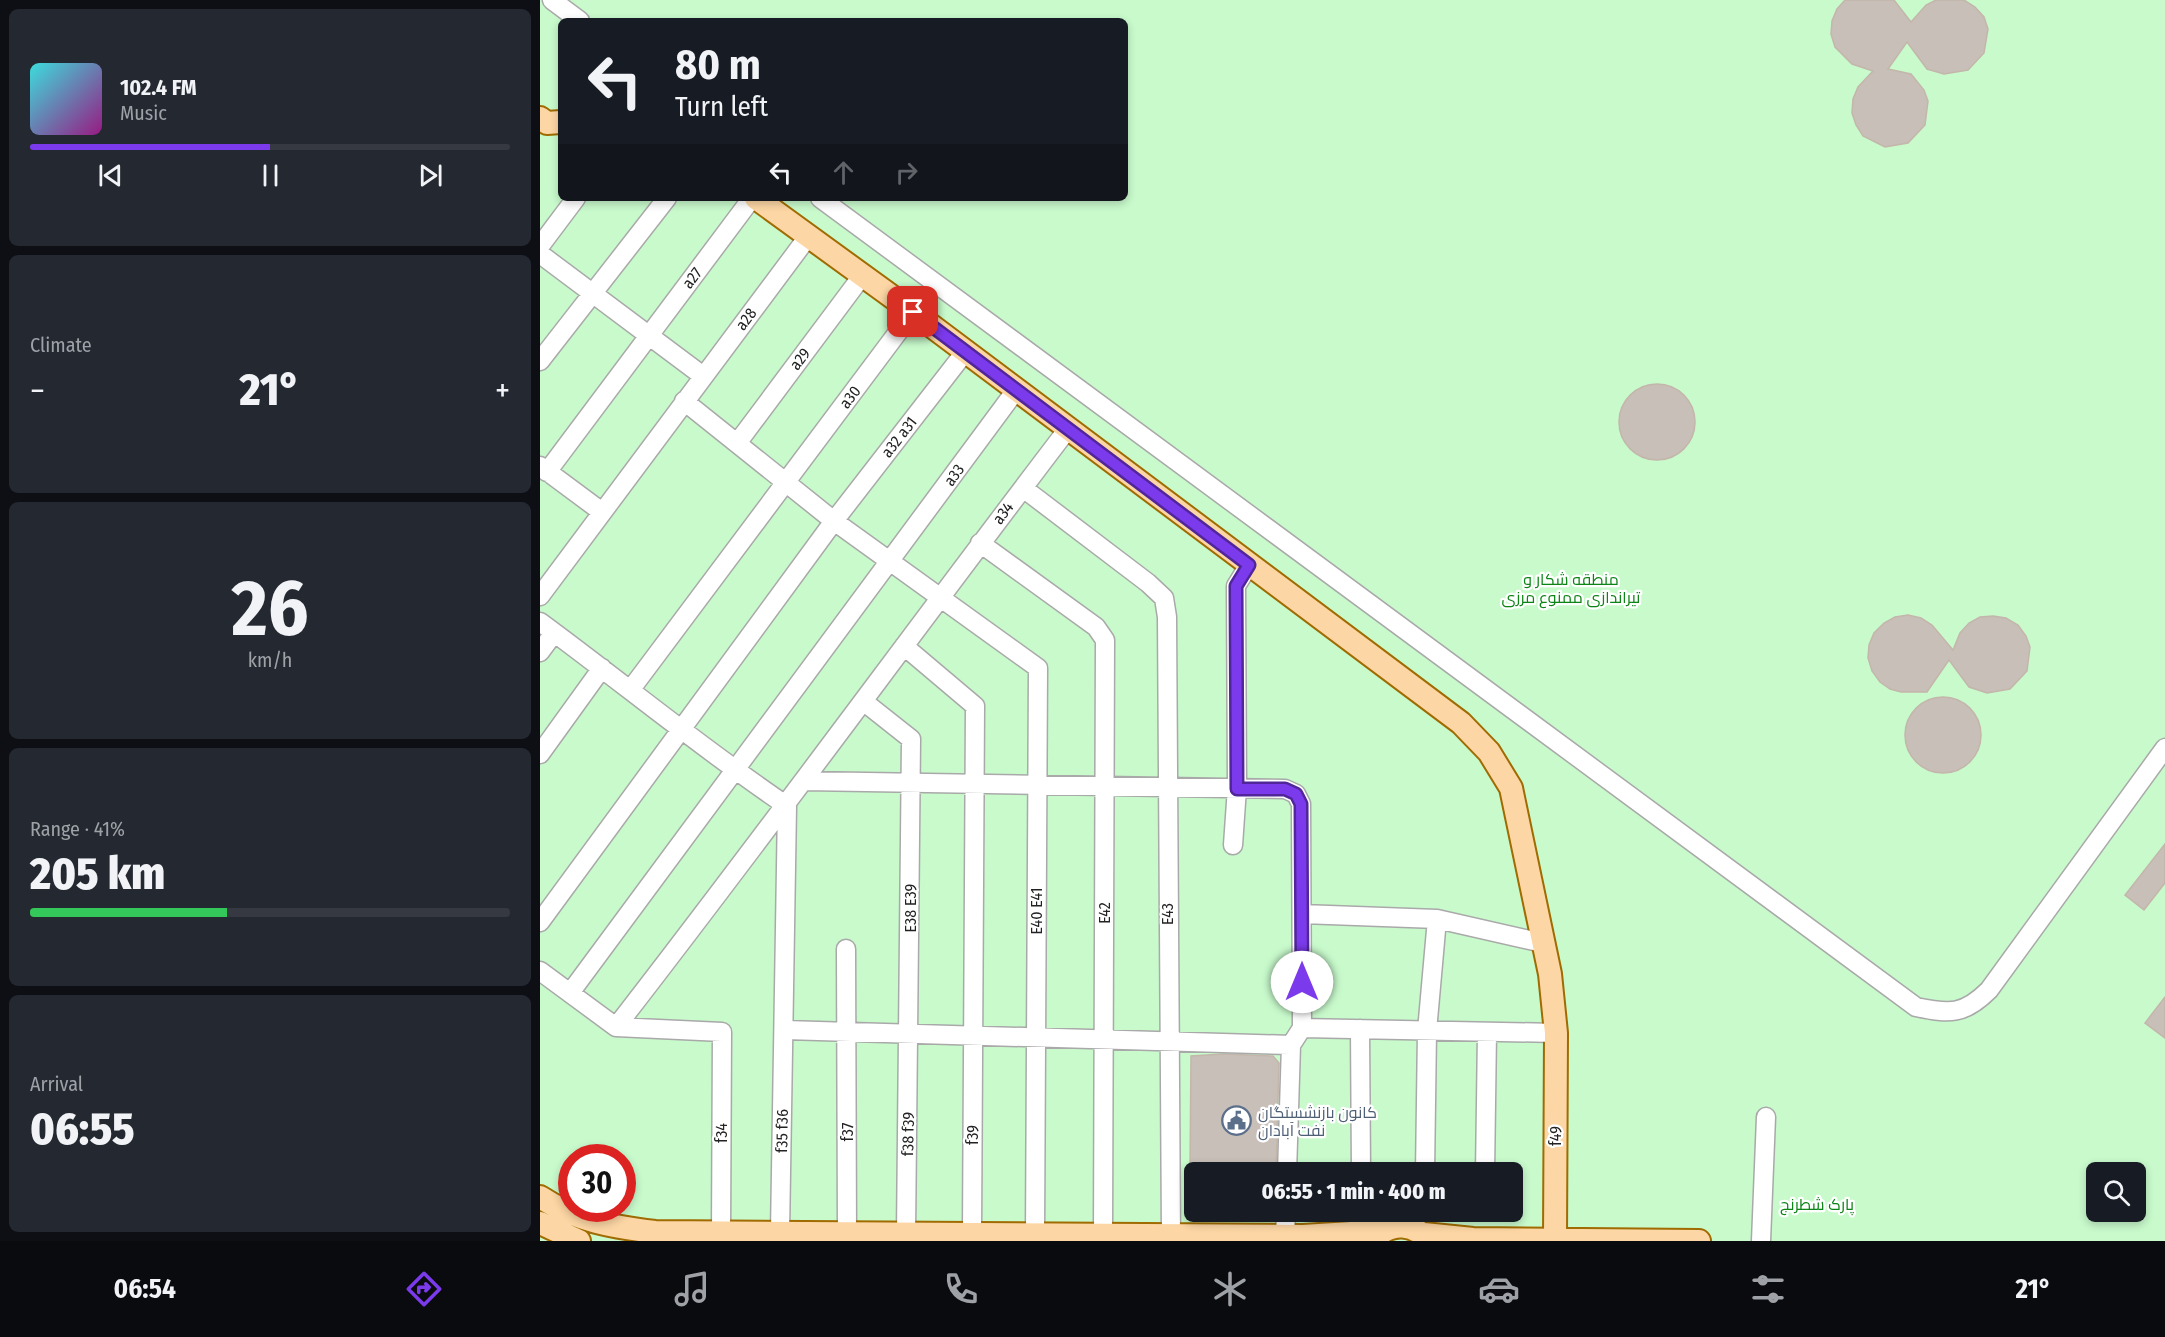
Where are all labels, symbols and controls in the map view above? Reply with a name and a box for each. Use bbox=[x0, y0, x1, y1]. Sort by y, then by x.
text: 80 m bbox=[675, 40, 761, 90]
icon: left bbox=[576, 42, 654, 120]
text: 102.4 FM bbox=[120, 74, 197, 101]
text: Turn left bbox=[675, 91, 768, 123]
text: Music bbox=[120, 101, 167, 125]
icon: left bbox=[764, 156, 797, 189]
icon: ahead bbox=[827, 156, 860, 189]
icon: right bbox=[890, 156, 923, 189]
icon: previous bbox=[94, 159, 127, 192]
icon: pause bbox=[254, 159, 287, 192]
icon: next bbox=[414, 159, 447, 192]
street label: a27 bbox=[678, 263, 706, 292]
pin bbox=[887, 286, 938, 337]
icon: arrive bbox=[896, 295, 929, 328]
street label: a28 bbox=[732, 304, 760, 334]
text: Climate bbox=[30, 333, 92, 357]
street label: a29 bbox=[786, 344, 815, 374]
text: 21° bbox=[239, 363, 300, 417]
text: − bbox=[30, 371, 45, 411]
text: + bbox=[495, 371, 510, 411]
street label: a30 bbox=[835, 382, 865, 412]
street label: a32 a31 bbox=[877, 413, 921, 461]
street label: a33 bbox=[940, 460, 968, 490]
street label: a34 bbox=[989, 498, 1018, 528]
text: 26 bbox=[232, 562, 308, 656]
park label: منطقه شکار و تیراندازی ممنوع مرزی bbox=[1502, 570, 1641, 609]
text: km/h bbox=[248, 648, 292, 672]
text: Range · 41% bbox=[30, 817, 125, 841]
text: 205 km bbox=[30, 847, 165, 901]
street label: E38 E39 bbox=[901, 883, 920, 932]
street label: E40 E41 bbox=[1027, 887, 1046, 935]
street label: E42 bbox=[1095, 902, 1114, 924]
street label: E43 bbox=[1158, 903, 1177, 925]
position arrow bbox=[1270, 950, 1334, 1014]
text: Arrival bbox=[30, 1072, 83, 1096]
text: 06:55 bbox=[30, 1102, 135, 1156]
place label: کانون بازنشستگان نفت آبادان bbox=[1258, 1103, 1377, 1141]
public building icon: کانون بازنشستگان نفت آبادان bbox=[1221, 1105, 1253, 1137]
street label: f35 f36 bbox=[772, 1109, 792, 1153]
street label: f38 f39 bbox=[898, 1111, 918, 1156]
street label: f37 bbox=[838, 1122, 857, 1141]
street label: f34 bbox=[712, 1123, 731, 1143]
street label: f39 bbox=[963, 1125, 982, 1145]
street label: f49 bbox=[1546, 1126, 1565, 1146]
speed limit sign: 30 bbox=[558, 1144, 636, 1222]
map controls bbox=[2086, 1162, 2146, 1222]
button: search bbox=[2086, 1162, 2146, 1222]
text: 06:55 · 1 min · 400 m bbox=[1262, 1178, 1445, 1205]
park label: پارک شطرنج bbox=[1780, 1195, 1855, 1216]
icon: directions bbox=[403, 1268, 445, 1310]
icon: music bbox=[671, 1268, 713, 1310]
icon: phone bbox=[940, 1268, 982, 1310]
icon: climate bbox=[1209, 1268, 1251, 1310]
icon: car bbox=[1478, 1268, 1520, 1310]
icon: filters bbox=[1747, 1268, 1789, 1310]
text: 06:54 bbox=[113, 1273, 176, 1305]
text: 21° bbox=[2015, 1273, 2051, 1305]

